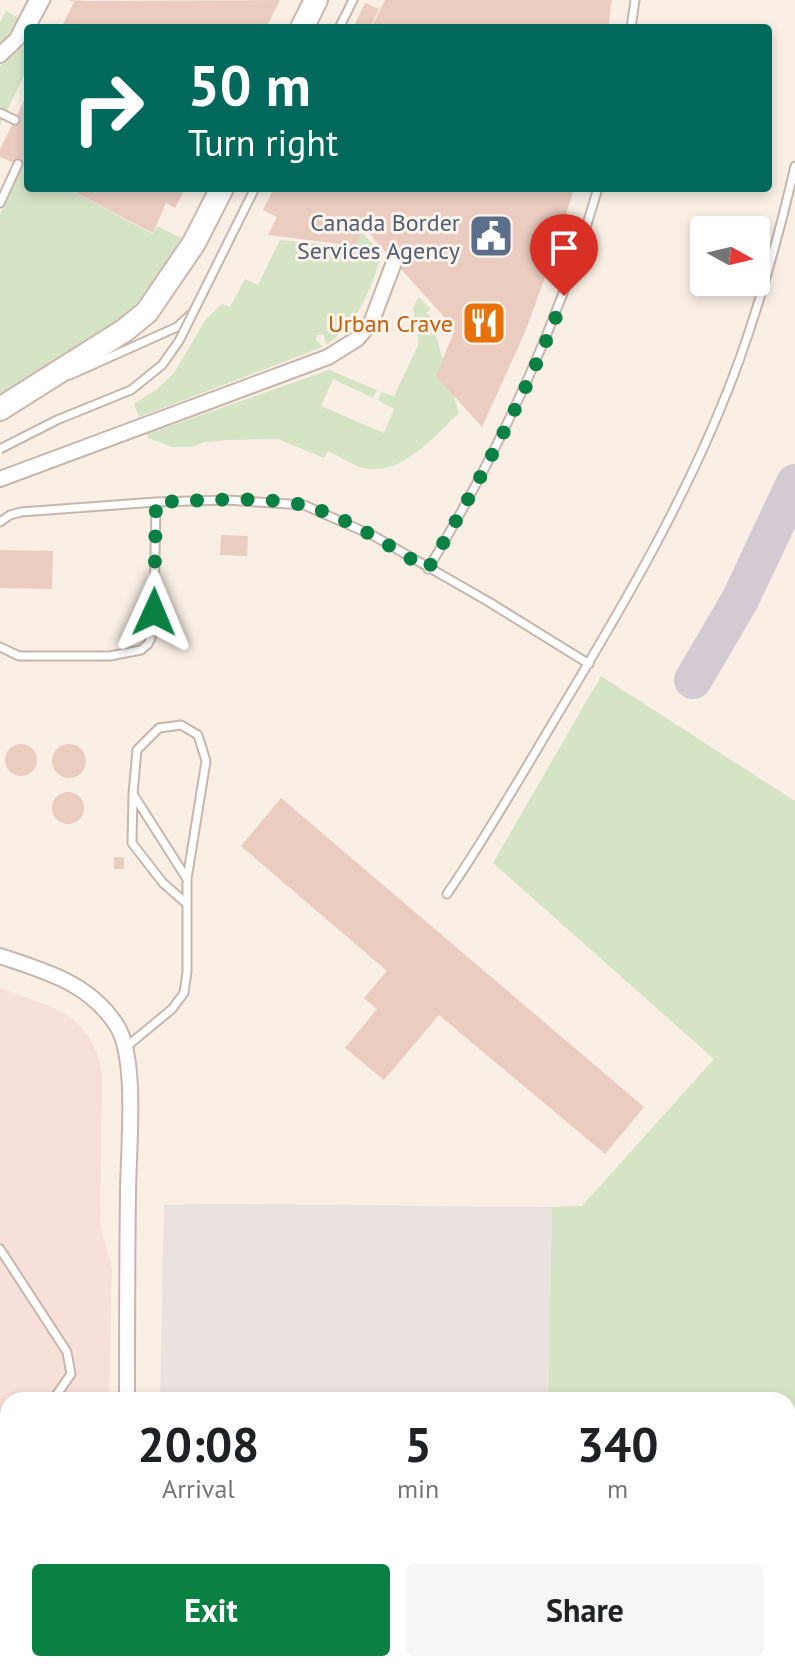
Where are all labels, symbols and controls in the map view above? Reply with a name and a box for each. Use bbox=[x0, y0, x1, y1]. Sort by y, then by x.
text: 50 m bbox=[188, 49, 311, 121]
icon: right bbox=[56, 56, 160, 160]
text: Turn right bbox=[188, 119, 338, 166]
place label: Canada Border Services Agency bbox=[297, 207, 460, 266]
public building icon: Canada Border Services Agency bbox=[467, 212, 515, 260]
pin bbox=[530, 214, 598, 296]
north arrow bbox=[690, 216, 770, 296]
map controls bbox=[690, 216, 770, 296]
icon: arrive bbox=[542, 226, 586, 270]
restaurant icon: Urban Crave bbox=[460, 299, 508, 347]
place label: Urban Crave bbox=[328, 308, 453, 339]
position arrow bbox=[112, 570, 196, 654]
text: 20:08 bbox=[138, 1413, 259, 1475]
text: 5 bbox=[404, 1413, 432, 1475]
text: 340 bbox=[577, 1413, 658, 1475]
text: Arrival bbox=[162, 1472, 235, 1505]
text: min bbox=[397, 1472, 439, 1505]
text: m bbox=[607, 1472, 628, 1505]
button: Exit bbox=[32, 1564, 390, 1656]
button: Share bbox=[406, 1564, 764, 1656]

